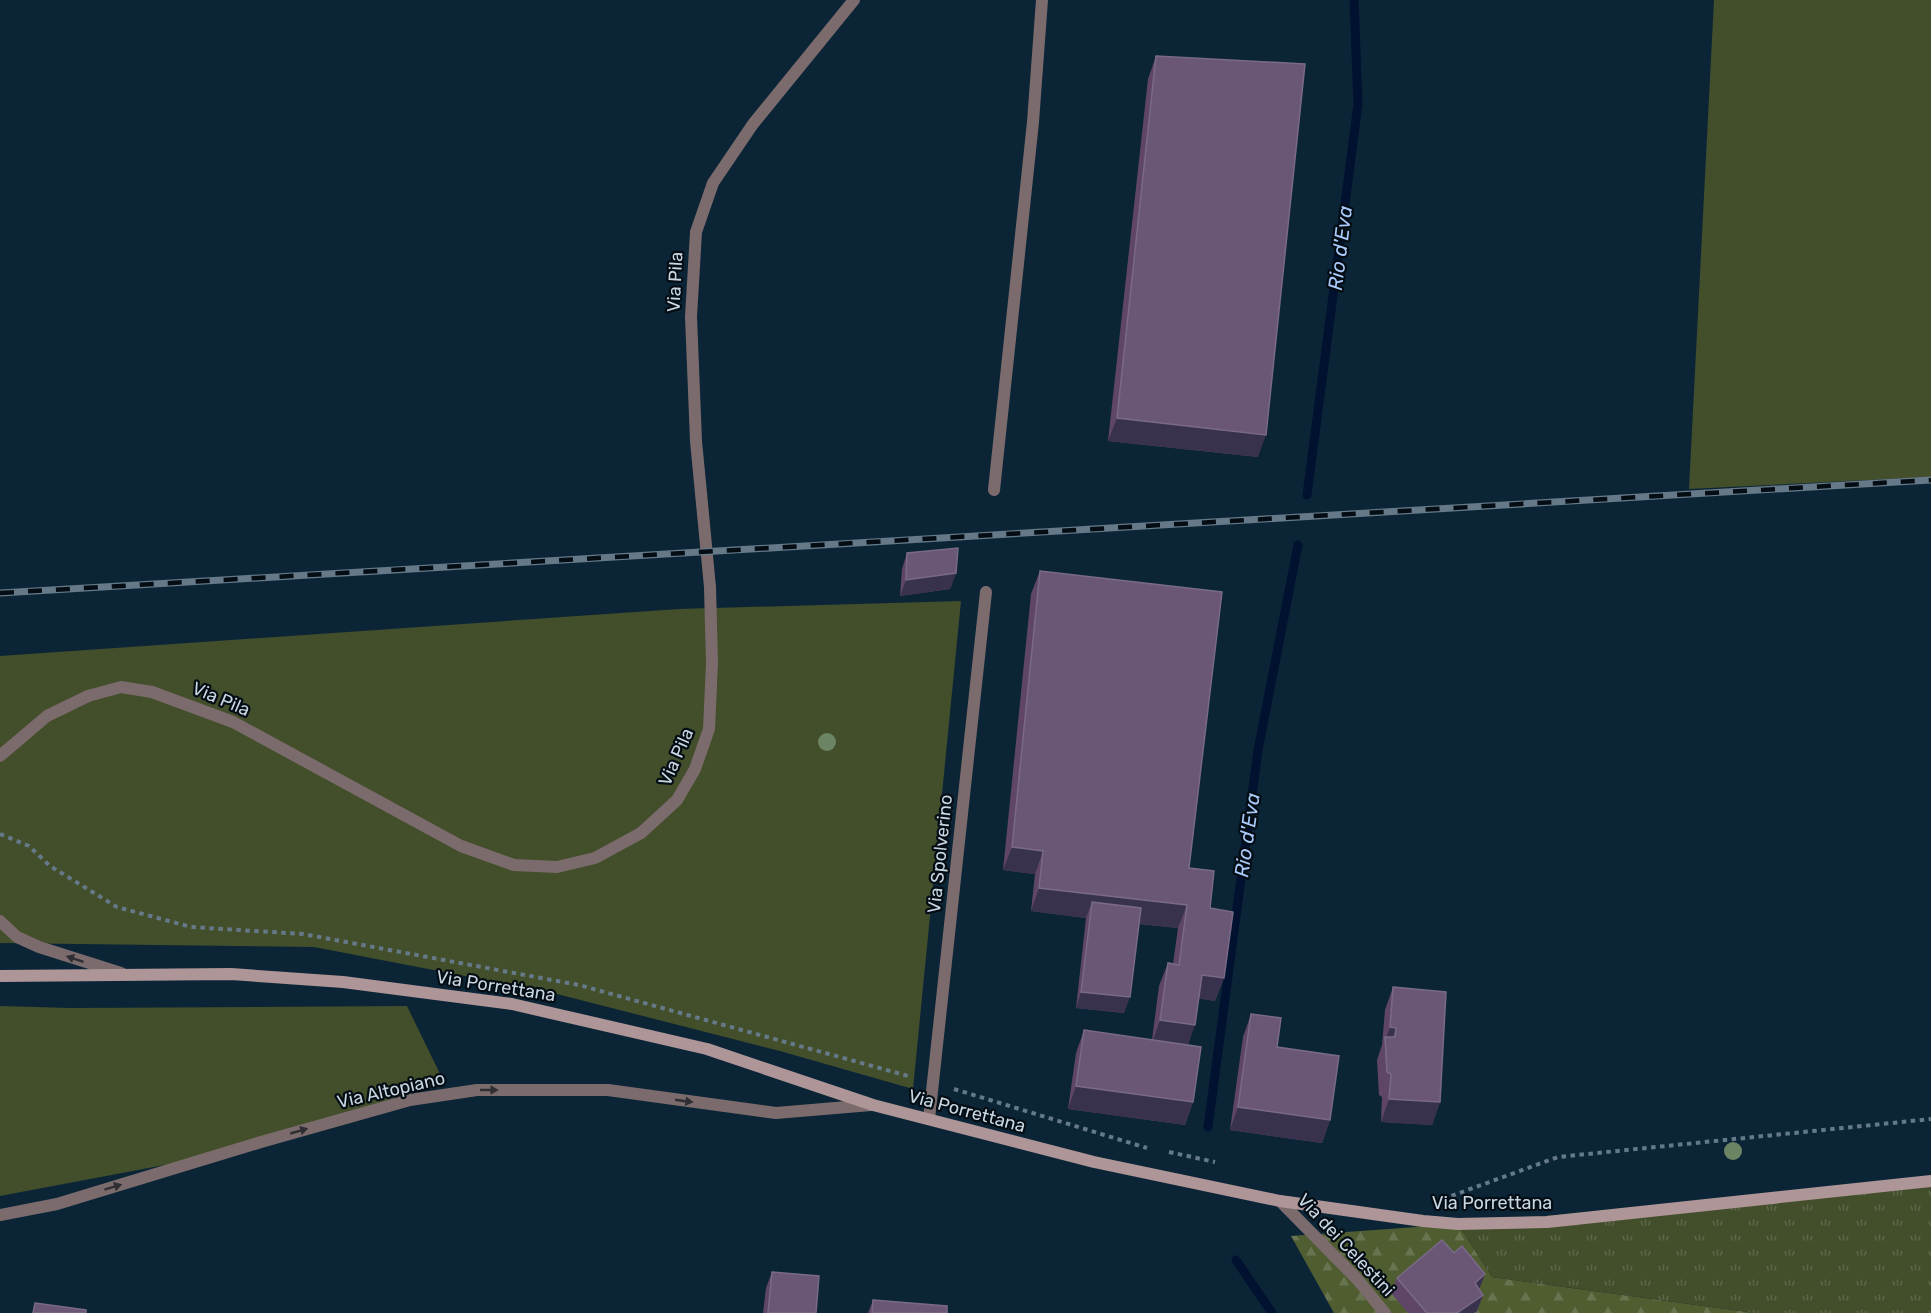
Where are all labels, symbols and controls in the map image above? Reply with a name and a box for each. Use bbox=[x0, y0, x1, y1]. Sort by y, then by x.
water label: Rio d'Eva bbox=[1323, 204, 1357, 292]
street label: Via Pila bbox=[662, 251, 688, 313]
street label: Via Pila bbox=[189, 677, 253, 721]
street label: Via Pila bbox=[654, 725, 698, 789]
water label: Rio d'Eva bbox=[1229, 791, 1265, 879]
street label: Via Spolverino bbox=[923, 794, 957, 914]
one-way arrow bbox=[66, 953, 84, 963]
street label: Via Porrettana bbox=[435, 966, 557, 1006]
street label: Via Altopiano bbox=[335, 1067, 447, 1113]
one-way arrow bbox=[480, 1085, 499, 1095]
street label: Via Porrettana bbox=[906, 1085, 1028, 1137]
one-way arrow bbox=[674, 1096, 693, 1105]
one-way arrow bbox=[290, 1126, 308, 1135]
one-way arrow bbox=[104, 1182, 122, 1191]
street label: Via dei Celestini bbox=[1293, 1189, 1399, 1301]
street label: Via Porrettana bbox=[1432, 1192, 1552, 1214]

